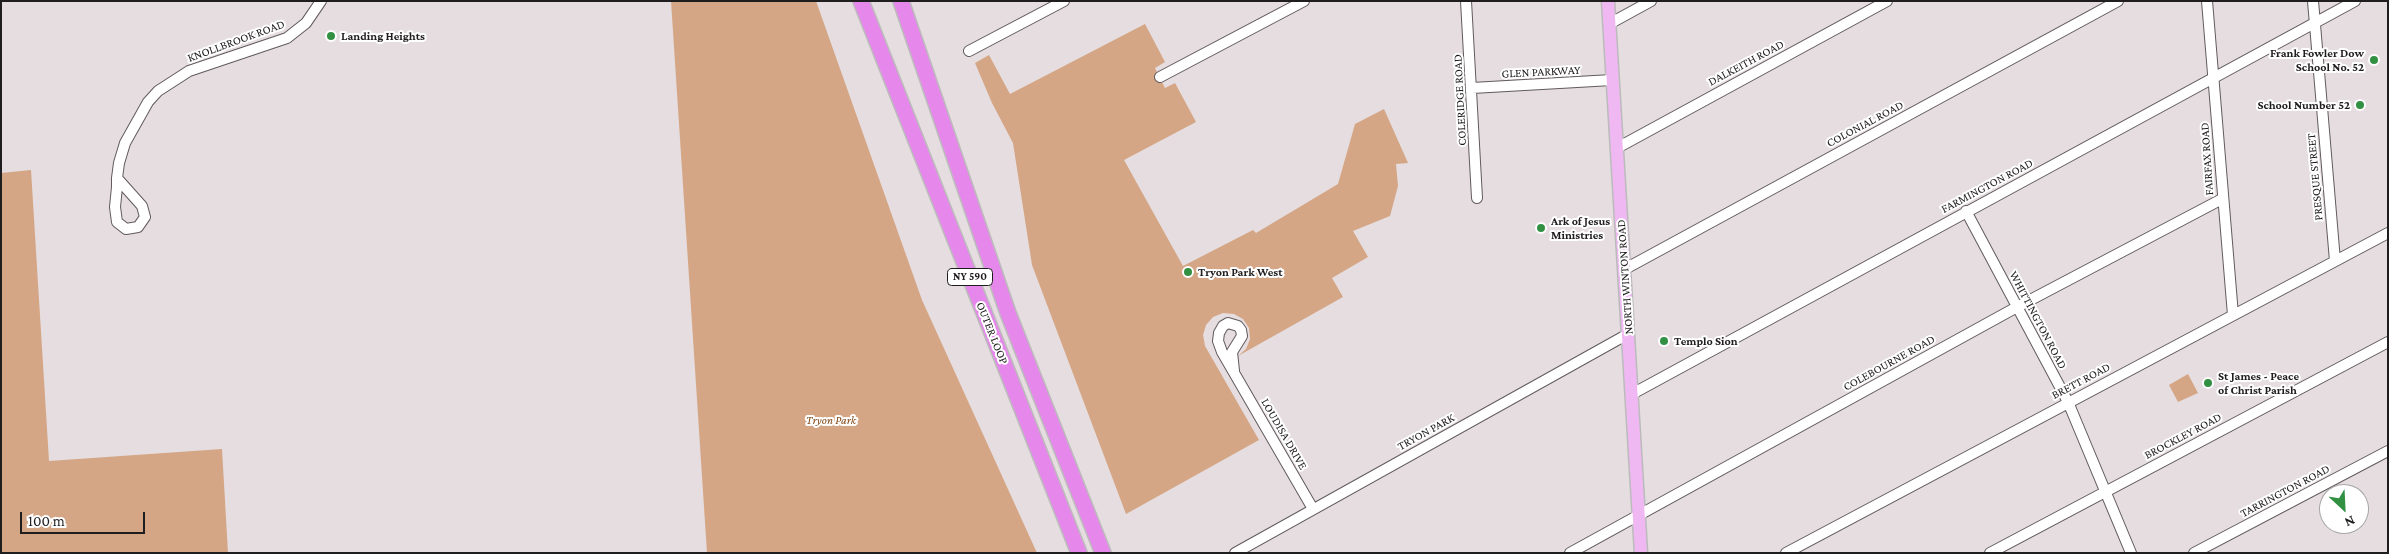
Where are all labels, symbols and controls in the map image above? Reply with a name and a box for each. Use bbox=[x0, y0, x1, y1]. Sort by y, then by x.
street label: KNOLLBROOK ROAD bbox=[185, 17, 287, 65]
place label: Landing Heights bbox=[341, 29, 425, 43]
marker: Landing Heights bbox=[325, 30, 337, 42]
street label: DALKEITH ROAD bbox=[1706, 37, 1786, 89]
place label: Frank Fowler Dow School No. 52 bbox=[2270, 46, 2364, 74]
street label: COLERIDGE ROAD bbox=[1450, 54, 1470, 146]
marker: Frank Fowler Dow School No. 52 bbox=[2368, 54, 2380, 66]
street label: GLEN PARKWAY bbox=[1501, 63, 1581, 81]
street label: COLONIAL ROAD bbox=[1824, 98, 1906, 150]
place label: School Number 52 bbox=[2257, 98, 2350, 112]
marker: School Number 52 bbox=[2354, 99, 2366, 111]
street label: FAIRFAX ROAD bbox=[2197, 122, 2217, 196]
street label: PRESQUE STREET bbox=[2304, 133, 2326, 221]
street label: FARMINGTON ROAD bbox=[1939, 156, 2035, 216]
place label: Ark of Jesus Ministries bbox=[1551, 214, 1610, 242]
street label: NORTH WINTON ROAD bbox=[1614, 219, 1636, 335]
marker: Ark of Jesus Ministries bbox=[1535, 222, 1547, 234]
place label: Tryon Park West bbox=[1198, 265, 1283, 279]
marker: Tryon Park West bbox=[1182, 266, 1194, 278]
road number: NY 590 bbox=[948, 268, 992, 286]
street label: WHITTINGTON ROAD bbox=[2006, 269, 2070, 371]
street label: OUTER LOOP bbox=[973, 300, 1011, 366]
street label: COLEBOURNE ROAD bbox=[1841, 332, 1937, 394]
place label: Templo Sion bbox=[1674, 334, 1738, 348]
marker: Templo Sion bbox=[1658, 335, 1670, 347]
street label: BRETT ROAD bbox=[2049, 360, 2113, 402]
place label: St James - Peace of Christ Parish bbox=[2218, 369, 2299, 397]
marker: St James - Peace of Christ Parish bbox=[2202, 377, 2214, 389]
street label: LOUDISA DRIVE bbox=[1258, 396, 1310, 472]
street label: TRYON PARK bbox=[1395, 410, 1457, 454]
street label: BROCKLEY ROAD bbox=[2142, 410, 2224, 462]
park label: Tryon Park bbox=[806, 413, 856, 427]
street label: TARRINGTON ROAD bbox=[2238, 461, 2332, 521]
north arrow bbox=[2319, 484, 2369, 534]
scale bar bbox=[22, 502, 148, 534]
text: N bbox=[2342, 512, 2358, 531]
text: 100 m bbox=[28, 513, 65, 529]

